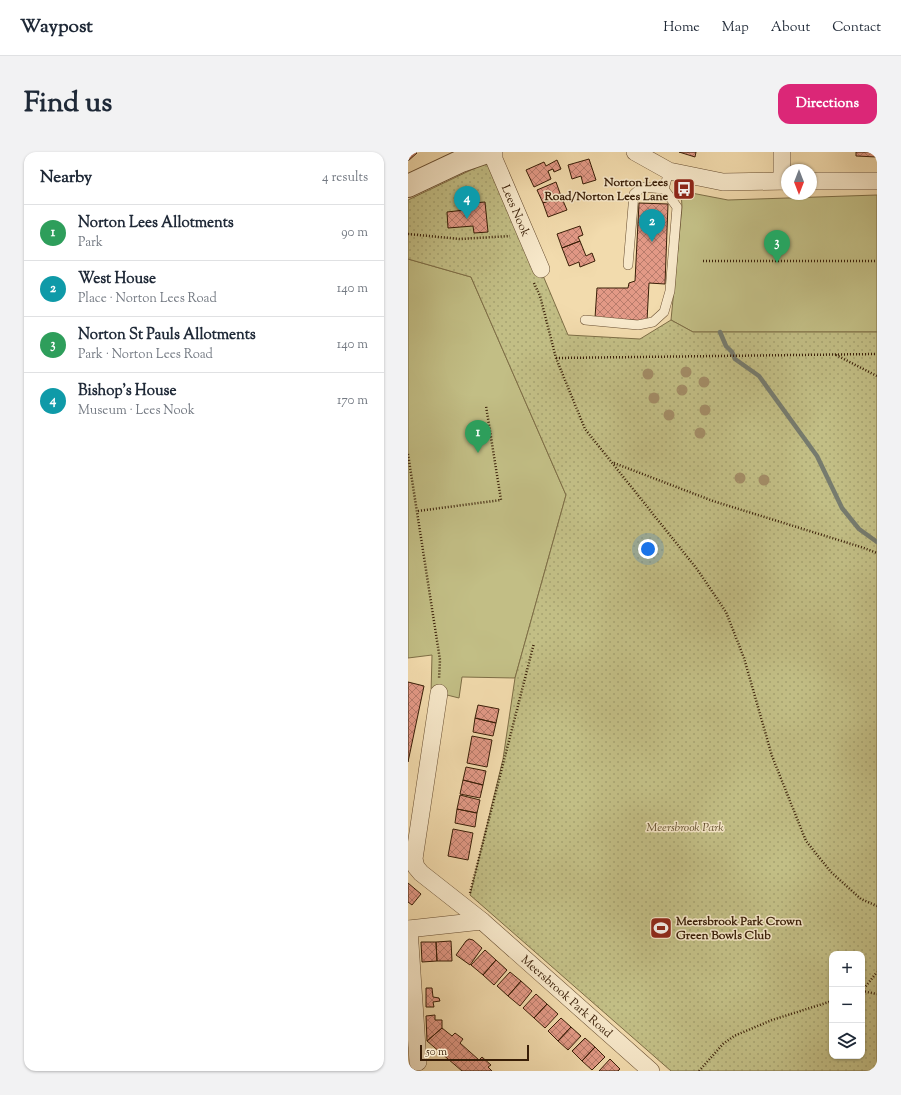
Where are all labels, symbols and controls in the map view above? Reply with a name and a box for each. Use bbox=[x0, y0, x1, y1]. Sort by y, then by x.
text: Waypost bbox=[20, 14, 93, 41]
text: Home bbox=[663, 18, 700, 38]
text: Map bbox=[722, 18, 749, 38]
text: About bbox=[771, 18, 810, 38]
text: Contact bbox=[832, 18, 881, 38]
text: Find us bbox=[24, 84, 112, 124]
button: Directions bbox=[778, 84, 877, 124]
north arrow bbox=[781, 164, 817, 200]
text: Nearby bbox=[40, 166, 92, 190]
text: 4 results bbox=[322, 169, 368, 187]
place label: Norton Lees Road/Norton Lees Lane bbox=[544, 174, 668, 206]
bus stop icon: Norton Lees Road/Norton Lees Lane bbox=[671, 176, 697, 202]
street label: Lees Nook bbox=[496, 182, 534, 240]
pin: 4 bbox=[454, 186, 480, 219]
pin: 2 bbox=[639, 209, 665, 242]
text: Norton Lees Allotments bbox=[78, 213, 234, 234]
text: 1 bbox=[51, 224, 55, 242]
text: 90 m bbox=[341, 224, 368, 242]
pin: 3 bbox=[764, 230, 790, 263]
text: Park bbox=[78, 234, 103, 252]
text: West House bbox=[78, 269, 156, 290]
text: 2 bbox=[50, 280, 56, 298]
text: 140 m bbox=[337, 280, 368, 298]
text: Place · Norton Lees Road bbox=[78, 290, 217, 308]
text: Norton St Pauls Allotments bbox=[78, 325, 256, 346]
text: 3 bbox=[50, 336, 56, 354]
text: 140 m bbox=[337, 336, 368, 354]
text: Park · Norton Lees Road bbox=[78, 346, 213, 364]
text: Bishop's House bbox=[78, 381, 176, 402]
text: 4 bbox=[50, 392, 56, 410]
text: 170 m bbox=[337, 392, 368, 410]
text: Museum · Lees Nook bbox=[78, 402, 195, 420]
pin: 1 bbox=[465, 420, 491, 453]
your location bbox=[638, 539, 658, 559]
park label: Meersbrook Park bbox=[646, 819, 724, 837]
place label: Meersbrook Park Crown Green Bowls Club bbox=[675, 913, 803, 945]
sports icon: Meersbrook Park Crown Green Bowls Club bbox=[648, 915, 674, 941]
street label: Meersbrook Park Road bbox=[516, 951, 616, 1043]
map controls bbox=[829, 951, 865, 1059]
button: + bbox=[829, 951, 865, 987]
button: − bbox=[829, 987, 865, 1023]
button: layers bbox=[829, 1023, 865, 1059]
scale bar bbox=[420, 1043, 529, 1062]
text: 50 m bbox=[426, 1044, 447, 1060]

